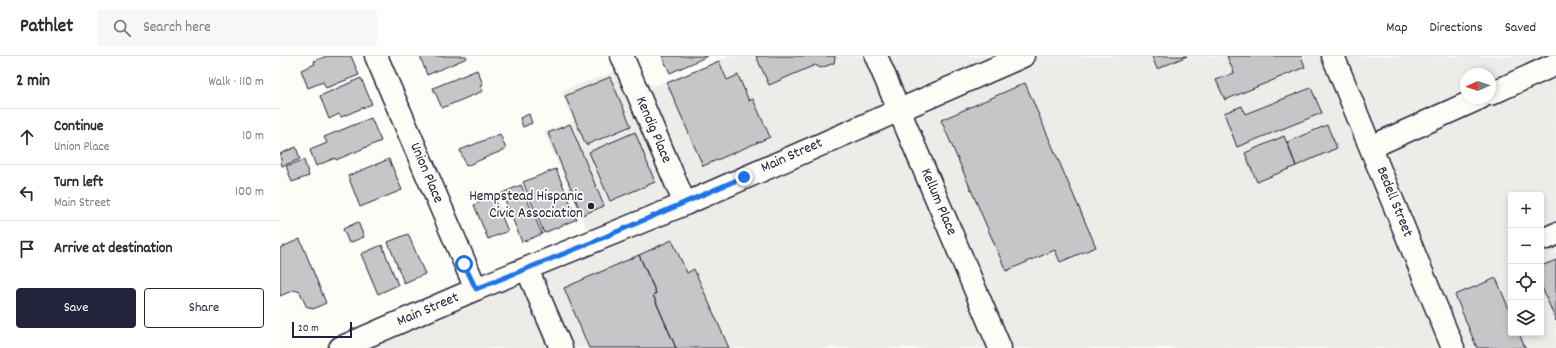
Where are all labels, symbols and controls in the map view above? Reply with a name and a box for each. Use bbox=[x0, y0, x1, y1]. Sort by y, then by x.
search box bbox=[97, 10, 377, 46]
text: Pathlet bbox=[20, 14, 73, 41]
icon: search bbox=[111, 17, 133, 39]
text: Search here bbox=[143, 17, 211, 39]
text: Map bbox=[1386, 18, 1408, 38]
text: Directions bbox=[1430, 18, 1483, 38]
text: Saved bbox=[1505, 18, 1536, 38]
north arrow bbox=[1460, 68, 1496, 104]
text: 2 min bbox=[16, 70, 50, 94]
text: Walk · 110 m bbox=[208, 73, 264, 92]
street label: Kendig Place bbox=[629, 93, 677, 167]
text: Continue bbox=[54, 116, 103, 138]
icon: ahead bbox=[16, 126, 38, 148]
text: 10 m bbox=[242, 127, 264, 146]
street label: Main Street bbox=[758, 132, 827, 179]
text: Union Place bbox=[54, 138, 109, 157]
street label: Union Place bbox=[403, 139, 449, 207]
street label: Bedell Street bbox=[1370, 163, 1418, 241]
street label: Kellum Place bbox=[914, 165, 962, 239]
route end bbox=[735, 168, 753, 186]
text: Turn left bbox=[54, 172, 103, 194]
icon: left bbox=[16, 182, 38, 204]
text: 100 m bbox=[235, 183, 264, 202]
place label: Hempstead Hispanic Civic Association bbox=[469, 186, 583, 225]
map controls bbox=[1508, 192, 1544, 336]
button: + bbox=[1508, 192, 1544, 228]
text: Main Street bbox=[54, 194, 111, 213]
marker: Hempstead Hispanic Civic Association bbox=[586, 201, 596, 211]
button: − bbox=[1508, 228, 1544, 264]
icon: arrive bbox=[16, 238, 38, 260]
text: Arrive at destination bbox=[54, 238, 172, 260]
route start bbox=[455, 255, 473, 273]
button: locate bbox=[1508, 264, 1544, 300]
street label: Main Street bbox=[394, 287, 463, 333]
button: Save bbox=[16, 288, 136, 328]
button: Share bbox=[144, 288, 264, 328]
button: layers bbox=[1508, 300, 1544, 336]
scale bar bbox=[292, 320, 352, 339]
text: 20 m bbox=[298, 321, 319, 337]

